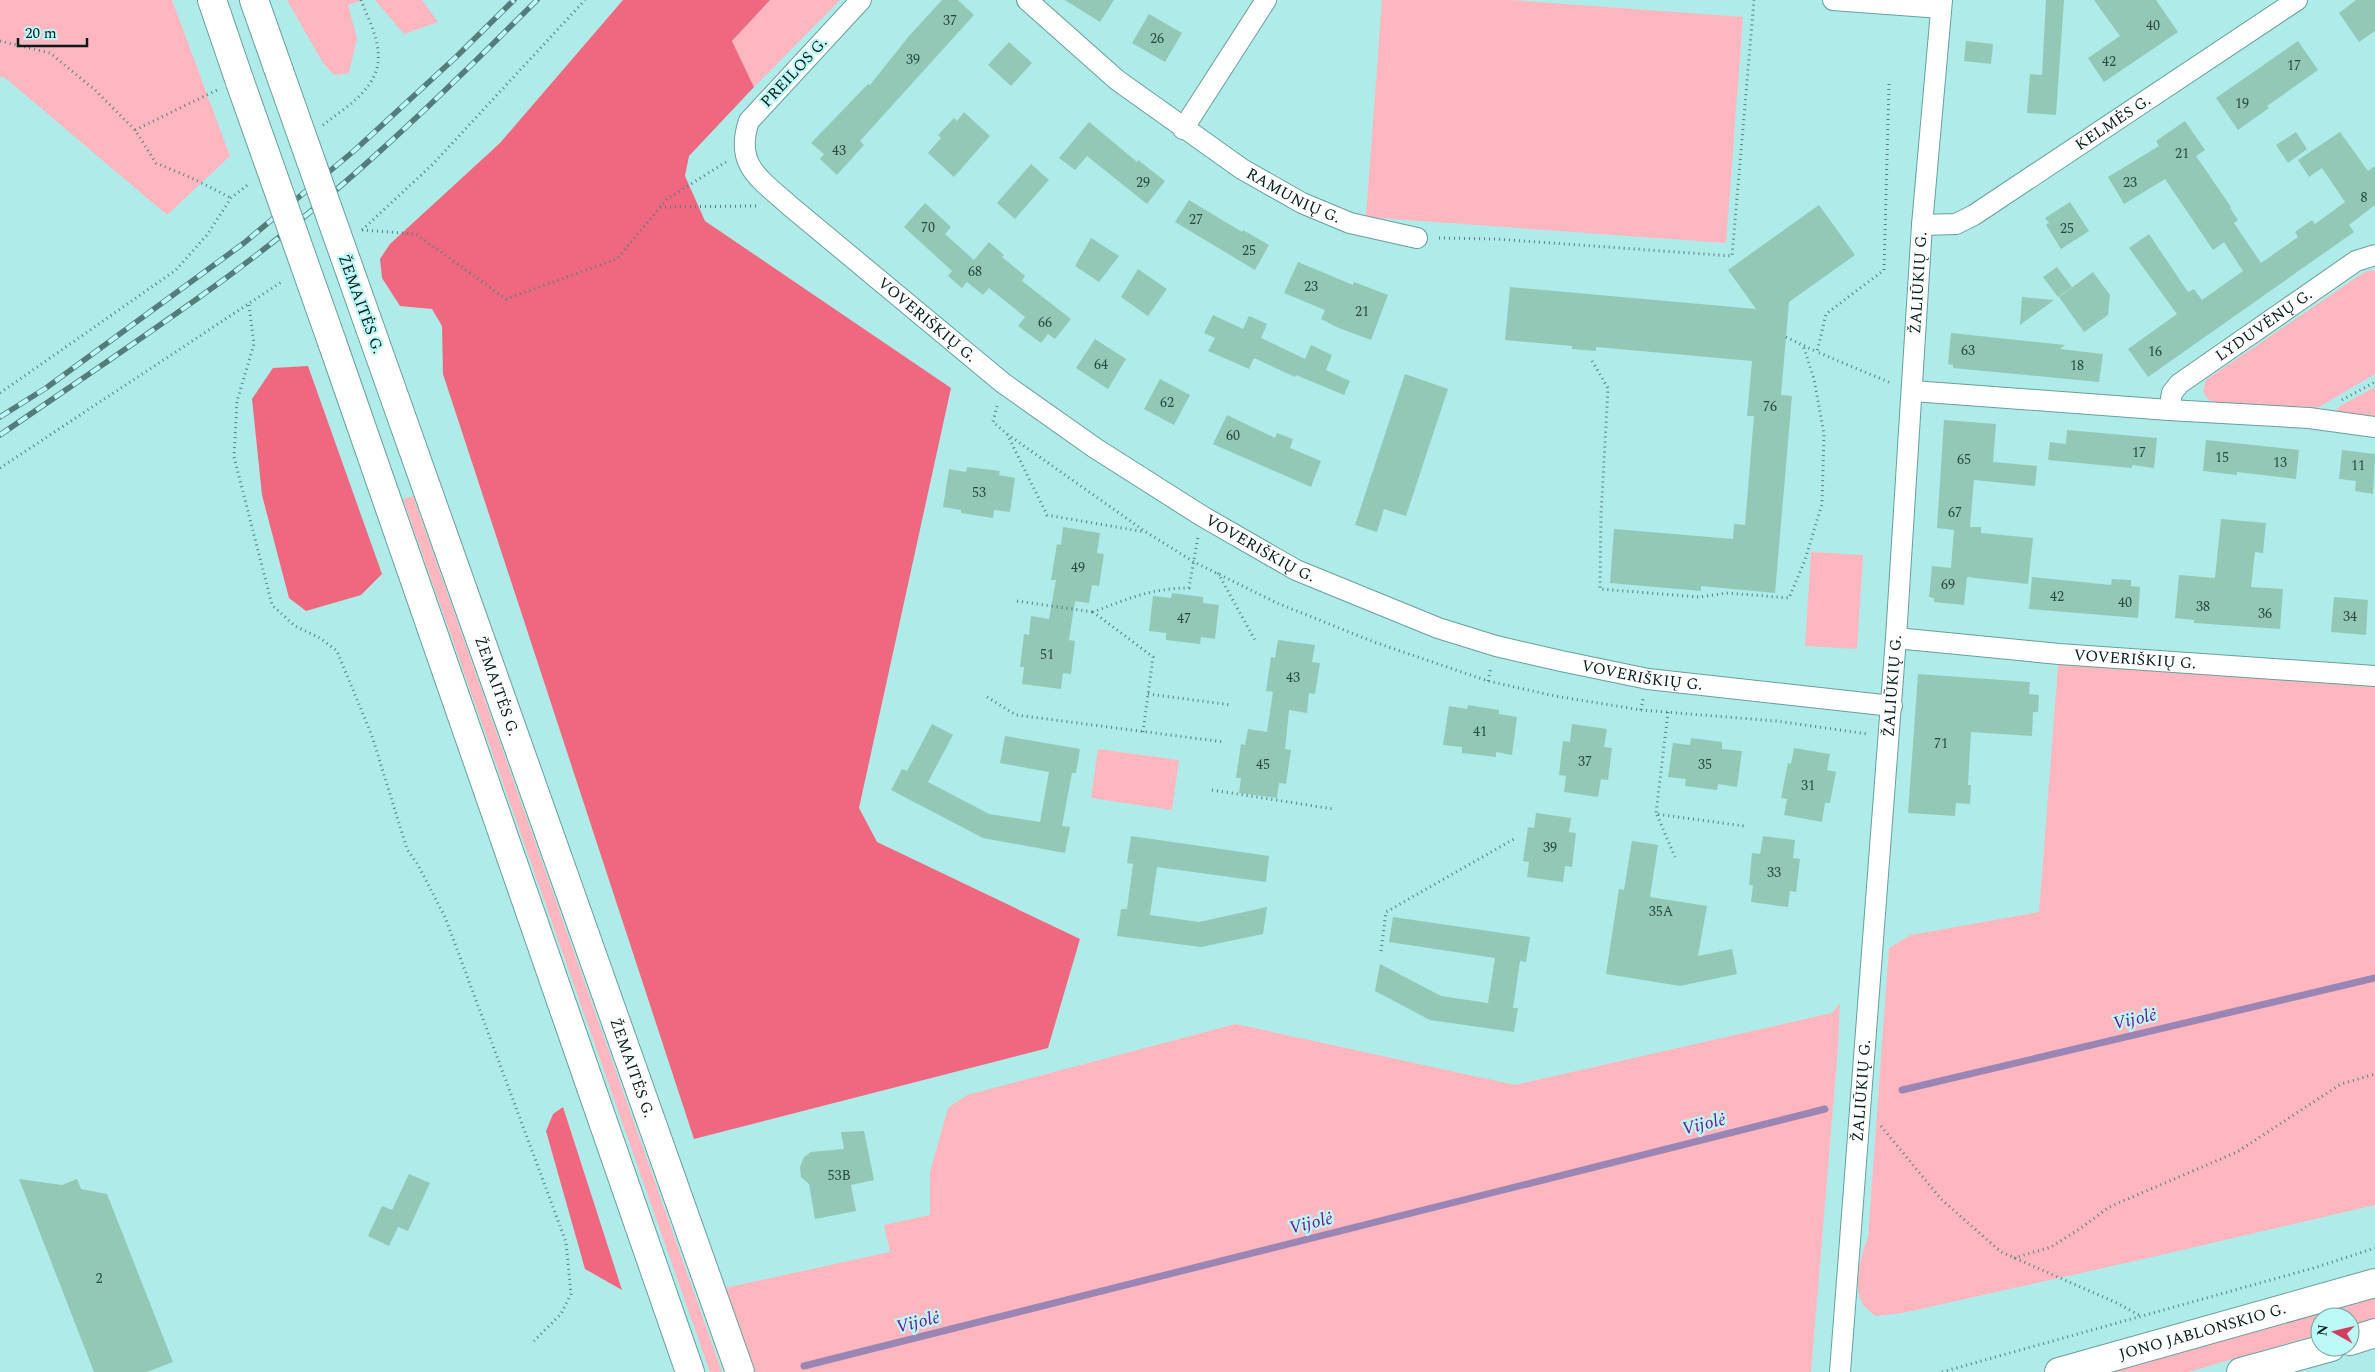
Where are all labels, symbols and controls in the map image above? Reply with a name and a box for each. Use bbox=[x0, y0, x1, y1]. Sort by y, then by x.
house number: 37 bbox=[943, 10, 957, 31]
scale bar bbox=[18, 15, 86, 47]
house number: 40 bbox=[2146, 15, 2160, 36]
text: 20 m bbox=[25, 22, 57, 45]
house number: 26 bbox=[1150, 28, 1164, 49]
street label: PREILOS G. bbox=[755, 31, 833, 113]
house number: 39 bbox=[906, 49, 920, 70]
house number: 42 bbox=[2102, 51, 2116, 72]
house number: 17 bbox=[2287, 55, 2301, 76]
street label: KELMĖS G. bbox=[2070, 89, 2156, 157]
house number: 19 bbox=[2235, 93, 2249, 114]
house number: 43 bbox=[832, 140, 846, 161]
house number: 21 bbox=[2175, 143, 2189, 164]
street label: RAMUNIŲ G. bbox=[1242, 162, 1344, 230]
house number: 29 bbox=[1136, 172, 1150, 193]
house number: 23 bbox=[2123, 172, 2137, 193]
house number: 8 bbox=[2361, 187, 2368, 208]
house number: 27 bbox=[1189, 209, 1203, 230]
house number: 70 bbox=[921, 217, 935, 238]
house number: 25 bbox=[2060, 218, 2074, 239]
street label: ŽALIŪKIŲ G. bbox=[1903, 231, 1934, 335]
house number: 25 bbox=[1242, 240, 1256, 261]
street label: ŽEMAITĖS G. bbox=[332, 251, 390, 357]
house number: 68 bbox=[968, 261, 982, 282]
street label: VOVERIŠKIŲ G. bbox=[872, 271, 982, 368]
house number: 23 bbox=[1304, 276, 1318, 297]
street label: LYDUVĖNŲ G. bbox=[2210, 283, 2317, 367]
house number: 21 bbox=[1355, 301, 1369, 322]
house number: 66 bbox=[1038, 312, 1052, 333]
house number: 63 bbox=[1961, 340, 1975, 361]
house number: 16 bbox=[2148, 341, 2162, 362]
house number: 64 bbox=[1094, 354, 1108, 375]
house number: 18 bbox=[2070, 355, 2084, 376]
house number: 62 bbox=[1160, 392, 1174, 413]
house number: 76 bbox=[1763, 396, 1777, 417]
house number: 60 bbox=[1226, 425, 1240, 446]
house number: 17 bbox=[2132, 442, 2146, 463]
house number: 15 bbox=[2215, 447, 2229, 468]
house number: 65 bbox=[1957, 449, 1971, 470]
house number: 13 bbox=[2273, 452, 2287, 473]
house number: 11 bbox=[2351, 455, 2365, 476]
house number: 53 bbox=[972, 482, 986, 503]
house number: 67 bbox=[1948, 502, 1962, 523]
street label: VOVERIŠKIŲ G. bbox=[1201, 508, 1319, 588]
house number: 49 bbox=[1071, 557, 1085, 578]
house number: 69 bbox=[1941, 574, 1955, 595]
house number: 42 bbox=[2050, 586, 2064, 607]
house number: 40 bbox=[2118, 592, 2132, 613]
house number: 38 bbox=[2196, 596, 2210, 617]
house number: 36 bbox=[2258, 603, 2272, 624]
house number: 34 bbox=[2343, 606, 2357, 627]
house number: 47 bbox=[1177, 608, 1191, 629]
street label: ŽEMAITĖS G. bbox=[468, 633, 526, 739]
street label: ŽALIŪKIŲ G. bbox=[1876, 634, 1908, 738]
street label: VOVERIŠKIŲ G. bbox=[2073, 643, 2197, 676]
house number: 51 bbox=[1040, 644, 1054, 665]
street label: VOVERIŠKIŲ G. bbox=[1579, 654, 1704, 697]
house number: 43 bbox=[1286, 667, 1300, 688]
house number: 41 bbox=[1473, 721, 1487, 742]
house number: 71 bbox=[1934, 733, 1948, 754]
house number: 37 bbox=[1578, 751, 1592, 772]
house number: 45 bbox=[1256, 754, 1270, 775]
house number: 35 bbox=[1698, 754, 1712, 775]
house number: 31 bbox=[1801, 775, 1815, 796]
house number: 39 bbox=[1543, 837, 1557, 858]
house number: 33 bbox=[1767, 862, 1781, 883]
house number: 35A bbox=[1649, 901, 1674, 922]
water label: Vijolė bbox=[2110, 1001, 2160, 1037]
street label: ŽEMAITĖS G. bbox=[603, 1015, 661, 1121]
street label: ŽALIŪKIŲ G. bbox=[1846, 1039, 1877, 1143]
water label: Vijolė bbox=[1679, 1106, 1729, 1142]
house number: 53B bbox=[827, 1165, 851, 1186]
water label: Vijolė bbox=[1286, 1205, 1336, 1241]
house number: 2 bbox=[96, 1268, 103, 1289]
street label: JONO JABLONSKIO G. bbox=[2116, 1297, 2289, 1367]
water label: Vijolė bbox=[893, 1304, 943, 1340]
north arrow bbox=[2310, 1307, 2360, 1357]
text: N bbox=[2311, 1323, 2334, 1337]

